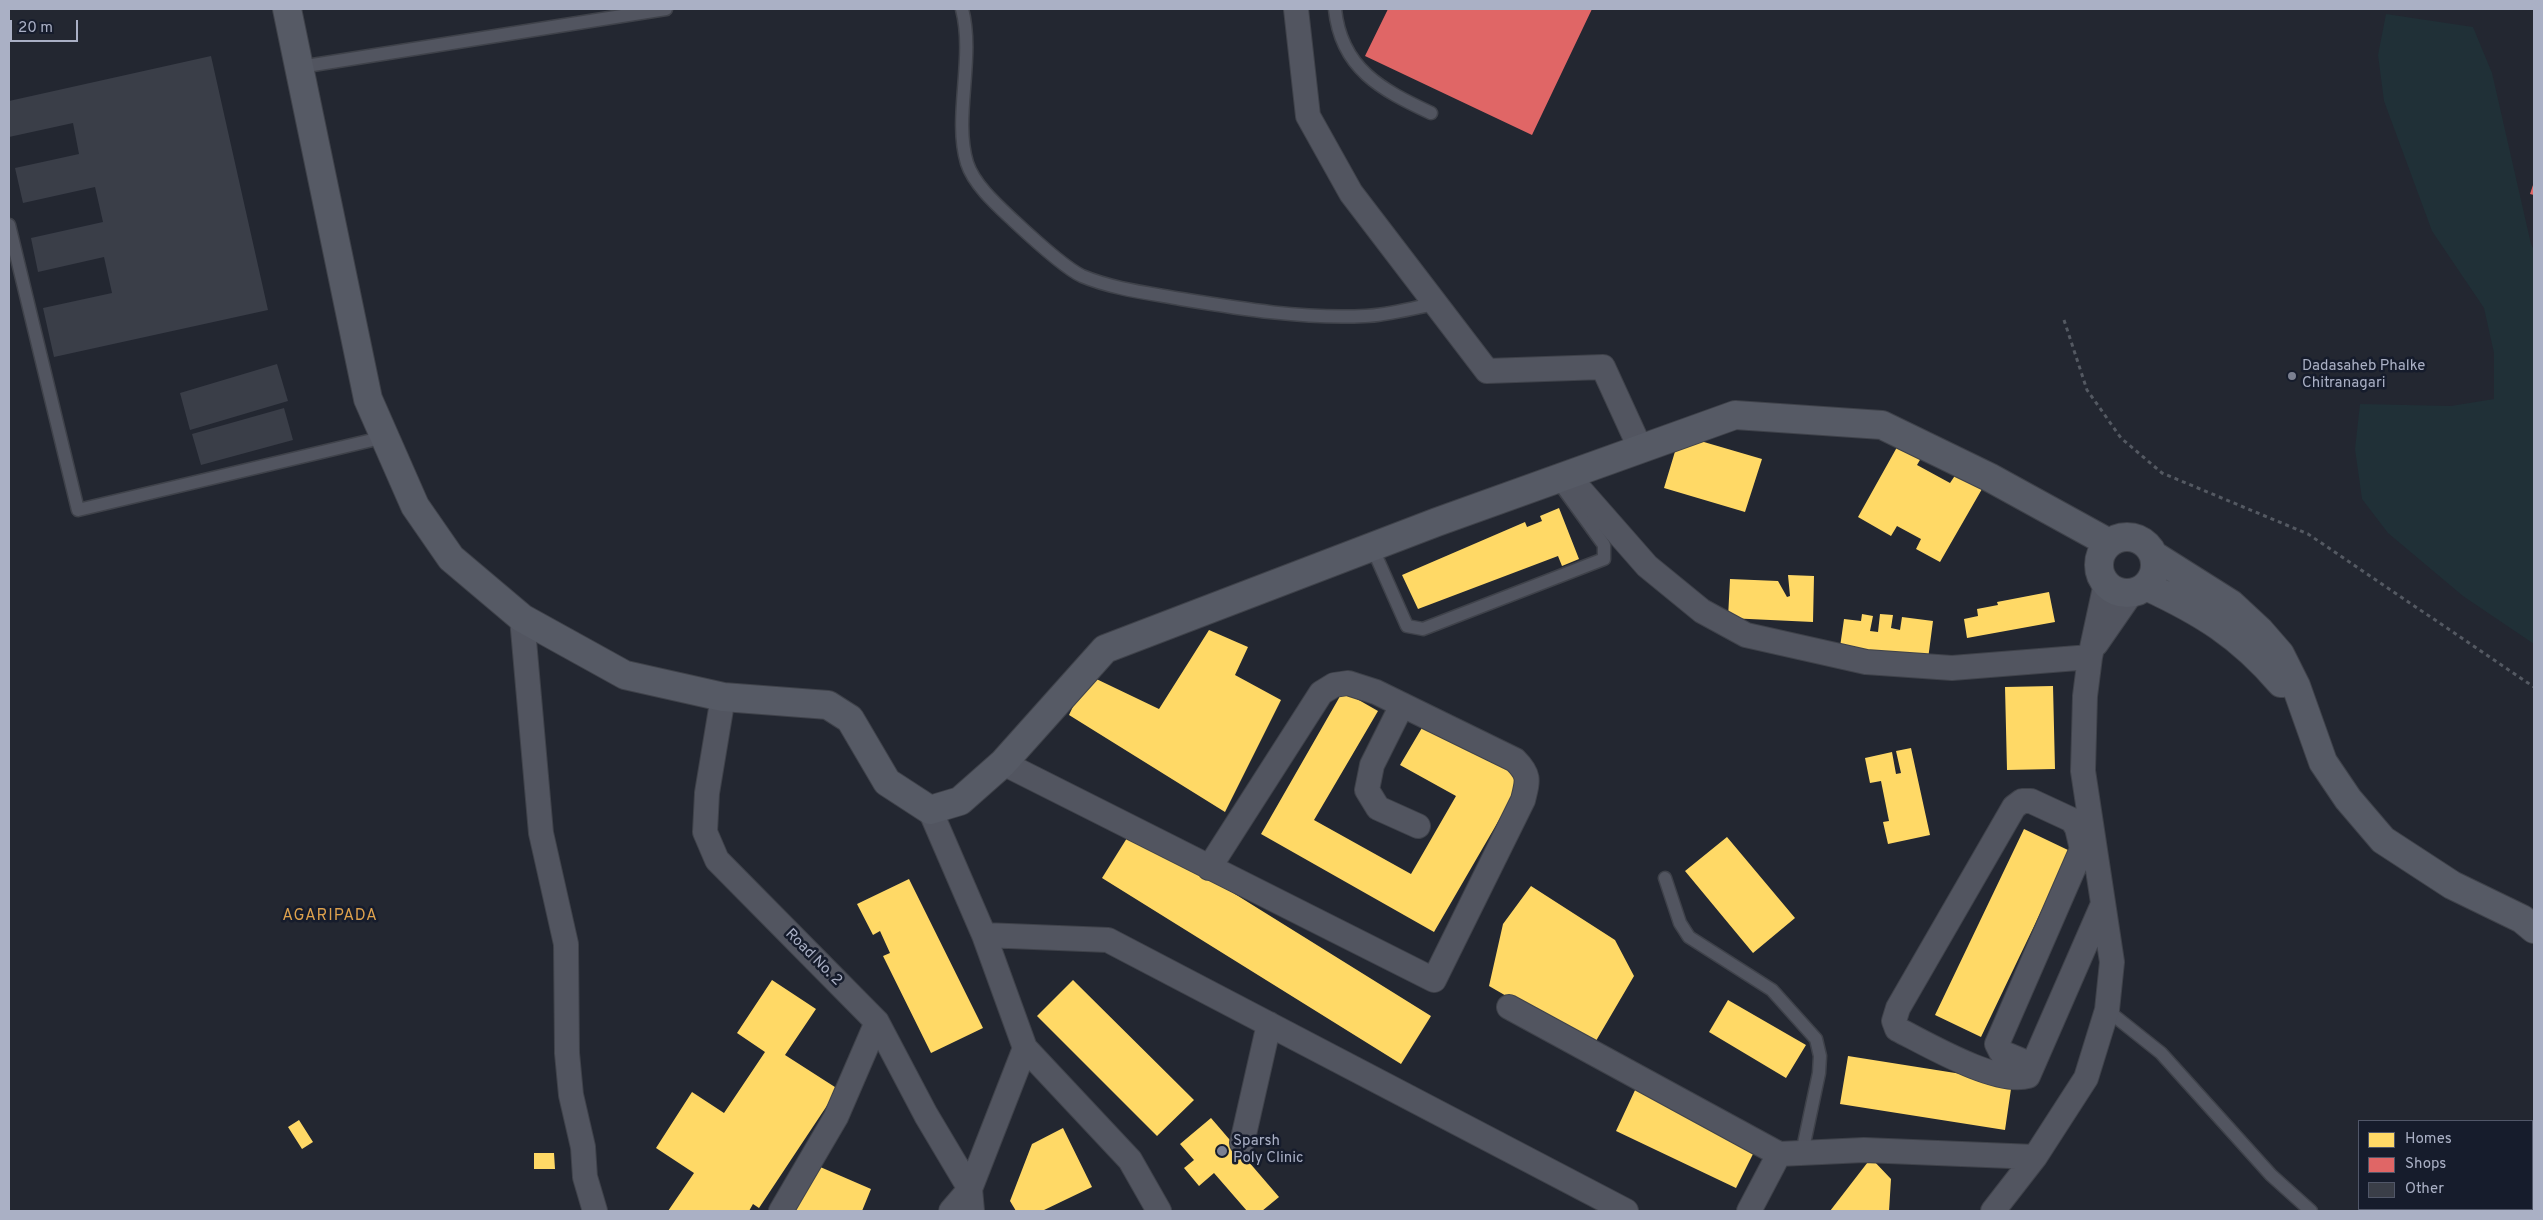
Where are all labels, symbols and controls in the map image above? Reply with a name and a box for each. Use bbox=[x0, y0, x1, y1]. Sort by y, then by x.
scale bar bbox=[12, 10, 80, 42]
text: 20 m bbox=[18, 19, 53, 38]
place label: Dadasaheb Phalke Chitranagari bbox=[2302, 358, 2425, 393]
marker: Dadasaheb Phalke Chitranagari bbox=[2286, 370, 2298, 382]
district label: AGARIPADA bbox=[281, 907, 379, 927]
street label: Road No. 2 bbox=[781, 926, 845, 990]
legend bbox=[2358, 1120, 2533, 1210]
text: Homes bbox=[2405, 1130, 2452, 1149]
place label: Sparsh Poly Clinic bbox=[1233, 1133, 1303, 1168]
marker: Sparsh Poly Clinic bbox=[1215, 1144, 1229, 1158]
text: Shops bbox=[2405, 1155, 2446, 1174]
text: Other bbox=[2405, 1180, 2444, 1199]

